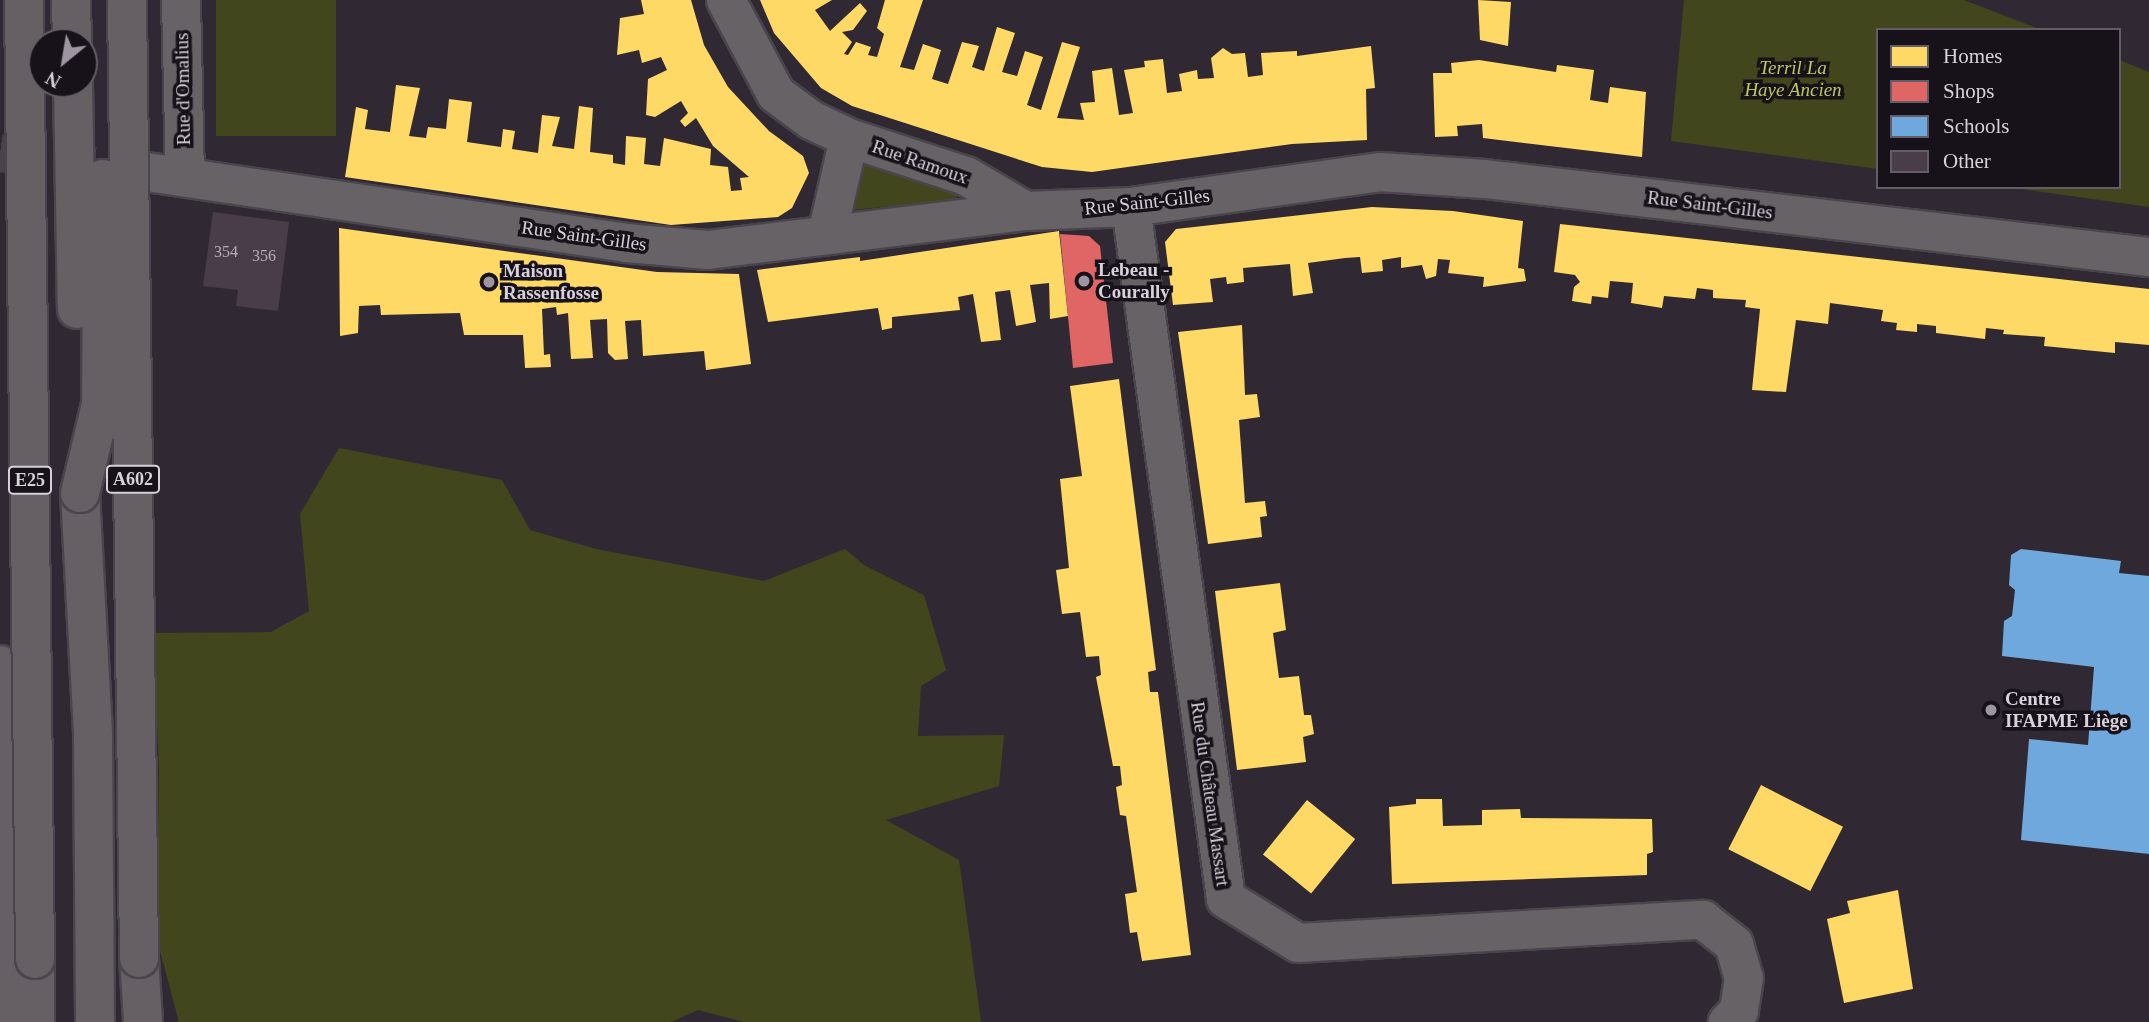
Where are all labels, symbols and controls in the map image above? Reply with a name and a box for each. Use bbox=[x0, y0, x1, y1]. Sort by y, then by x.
north arrow bbox=[28, 28, 98, 98]
legend bbox=[1876, 28, 2121, 189]
street label: Rue d'Omalius bbox=[171, 32, 195, 146]
text: Homes bbox=[1943, 44, 2003, 68]
park label: Terril La Haye Ancien bbox=[1744, 57, 1842, 101]
text: N bbox=[42, 67, 64, 92]
text: Shops bbox=[1943, 79, 1994, 103]
text: Schools bbox=[1943, 114, 2010, 138]
street label: Rue Ramoux bbox=[869, 135, 971, 189]
text: Other bbox=[1943, 149, 1991, 173]
street label: Rue Saint-Gilles bbox=[1083, 184, 1211, 220]
street label: Rue Saint-Gilles bbox=[1646, 186, 1774, 224]
street label: Rue Saint-Gilles bbox=[520, 216, 648, 256]
house number: 354 bbox=[214, 242, 238, 262]
house number: 356 bbox=[252, 246, 276, 266]
place label: Lebeau - Courally bbox=[1098, 259, 1170, 303]
place label: Maison Rassenfosse bbox=[503, 260, 599, 304]
marker: Lebeau - Courally bbox=[1076, 273, 1092, 289]
marker: Maison Rassenfosse bbox=[481, 274, 497, 290]
road number: A602 bbox=[105, 464, 161, 494]
road number: E25 bbox=[7, 466, 53, 494]
place label: Centre IFAPME Liège bbox=[2005, 688, 2128, 732]
street label: Rue du Château Massart bbox=[1186, 700, 1234, 888]
marker: Centre IFAPME Liège bbox=[1983, 702, 1999, 718]

